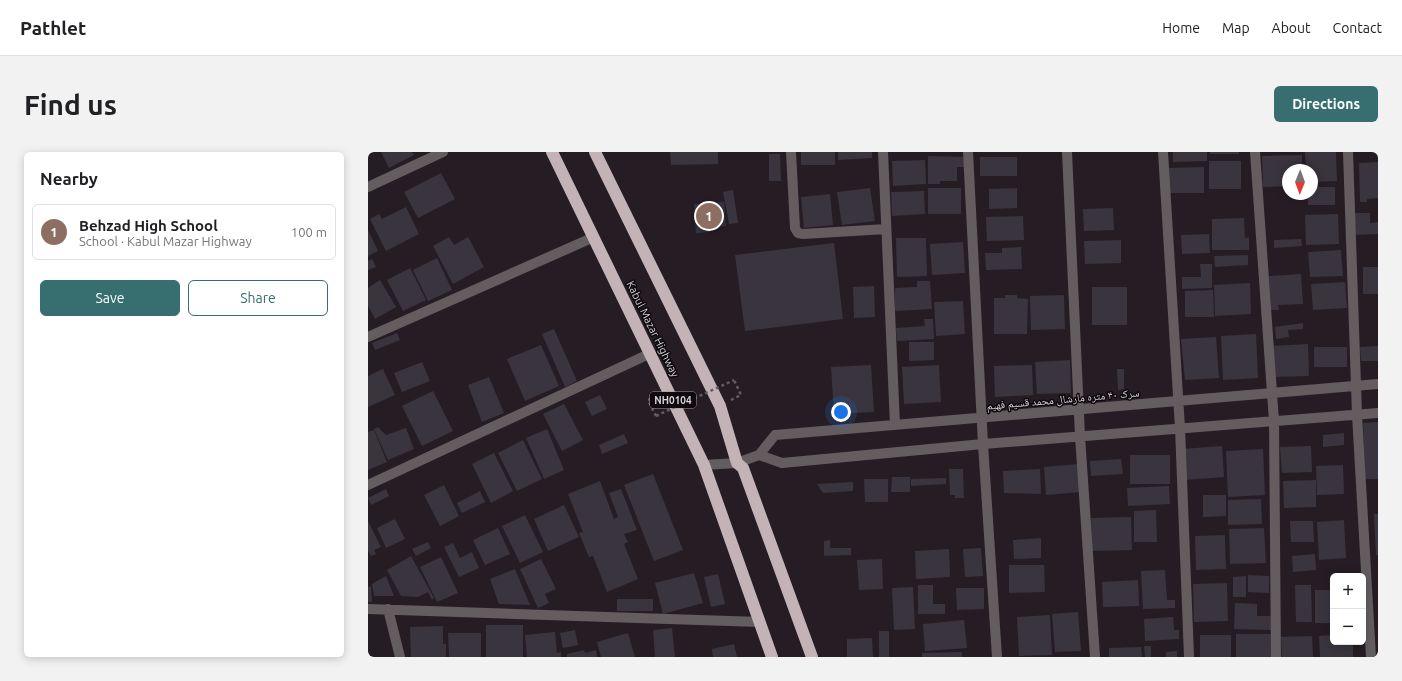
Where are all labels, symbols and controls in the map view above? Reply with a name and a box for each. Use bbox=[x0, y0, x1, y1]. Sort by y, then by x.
text: Pathlet bbox=[20, 17, 86, 39]
text: Home bbox=[1162, 20, 1200, 36]
text: Map bbox=[1222, 20, 1250, 36]
text: About bbox=[1272, 20, 1311, 36]
text: Contact bbox=[1333, 20, 1382, 36]
button: Directions bbox=[1274, 86, 1378, 122]
text: Find us bbox=[24, 89, 117, 120]
north arrow bbox=[1282, 164, 1318, 200]
text: Nearby bbox=[40, 169, 98, 188]
pin: 1 bbox=[696, 201, 722, 231]
text: Behzad High School bbox=[79, 217, 218, 234]
text: 1 bbox=[50, 225, 58, 239]
text: 100 m bbox=[291, 225, 327, 239]
text: School · Kabul Mazar Highway bbox=[79, 234, 252, 248]
street label: Kabul Mazar Highway bbox=[624, 279, 682, 380]
button: Save bbox=[40, 280, 180, 316]
button: Share bbox=[188, 280, 328, 316]
street label: سرک ۴۰ متره مارشال محمد قسیم فهیم bbox=[986, 386, 1140, 414]
road number: NH0104 bbox=[650, 392, 696, 408]
your location bbox=[831, 402, 851, 422]
map controls bbox=[1330, 573, 1366, 645]
button: + bbox=[1330, 573, 1366, 609]
button: − bbox=[1330, 609, 1366, 645]

